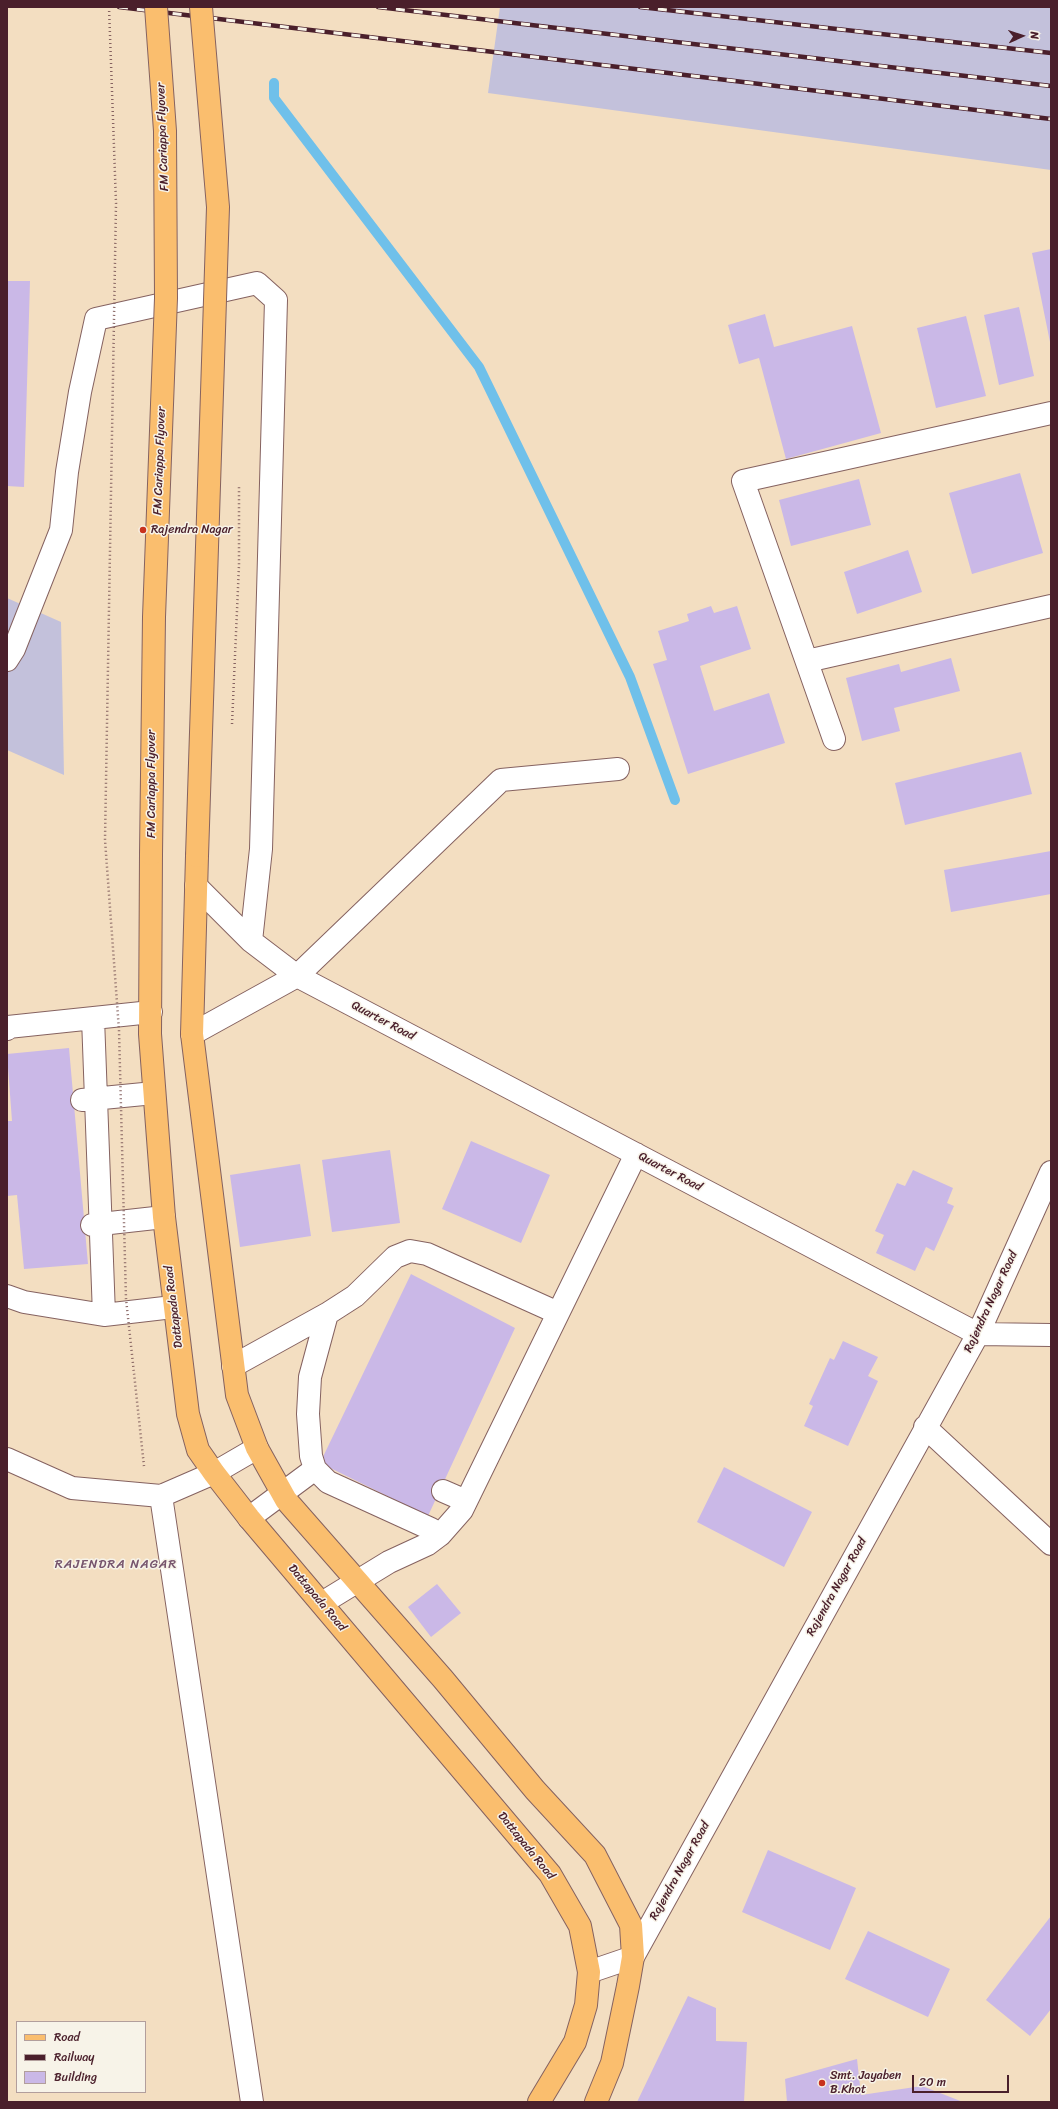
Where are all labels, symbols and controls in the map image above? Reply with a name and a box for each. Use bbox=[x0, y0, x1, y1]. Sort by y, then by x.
north arrow bbox=[1002, 16, 1042, 56]
text: N bbox=[1025, 31, 1044, 40]
street label: FM Cariappa Flyover bbox=[154, 83, 172, 191]
street label: FM Cariappa Flyover bbox=[151, 407, 169, 515]
place label: Rajendra Nagar bbox=[151, 523, 233, 537]
marker: Rajendra Nagar bbox=[138, 525, 148, 535]
street label: FM Cariappa Flyover bbox=[145, 730, 159, 838]
street label: Quarter Road bbox=[349, 998, 417, 1044]
street label: Quarter Road bbox=[636, 1149, 704, 1195]
street label: Rajendra Nagar Road bbox=[961, 1249, 1021, 1355]
street label: Dattapada Road bbox=[162, 1265, 186, 1349]
street label: Rajendra Nagar Road bbox=[804, 1535, 870, 1639]
district label: RAJENDRA NAGAR bbox=[55, 1557, 177, 1573]
street label: Dattapada Road bbox=[285, 1562, 349, 1634]
street label: Dattapada Road bbox=[494, 1809, 558, 1883]
street label: Rajendra Nagar Road bbox=[647, 1819, 713, 1923]
legend bbox=[16, 2021, 146, 2093]
text: Road bbox=[54, 2026, 80, 2048]
text: Railway bbox=[54, 2046, 95, 2068]
text: Building bbox=[54, 2066, 97, 2088]
scale bar bbox=[914, 2067, 1011, 2093]
place label: Smt. Jayaben B.Khot bbox=[830, 2069, 901, 2097]
text: 20 m bbox=[919, 2071, 946, 2093]
marker: Smt. Jayaben B.Khot bbox=[817, 2078, 827, 2088]

